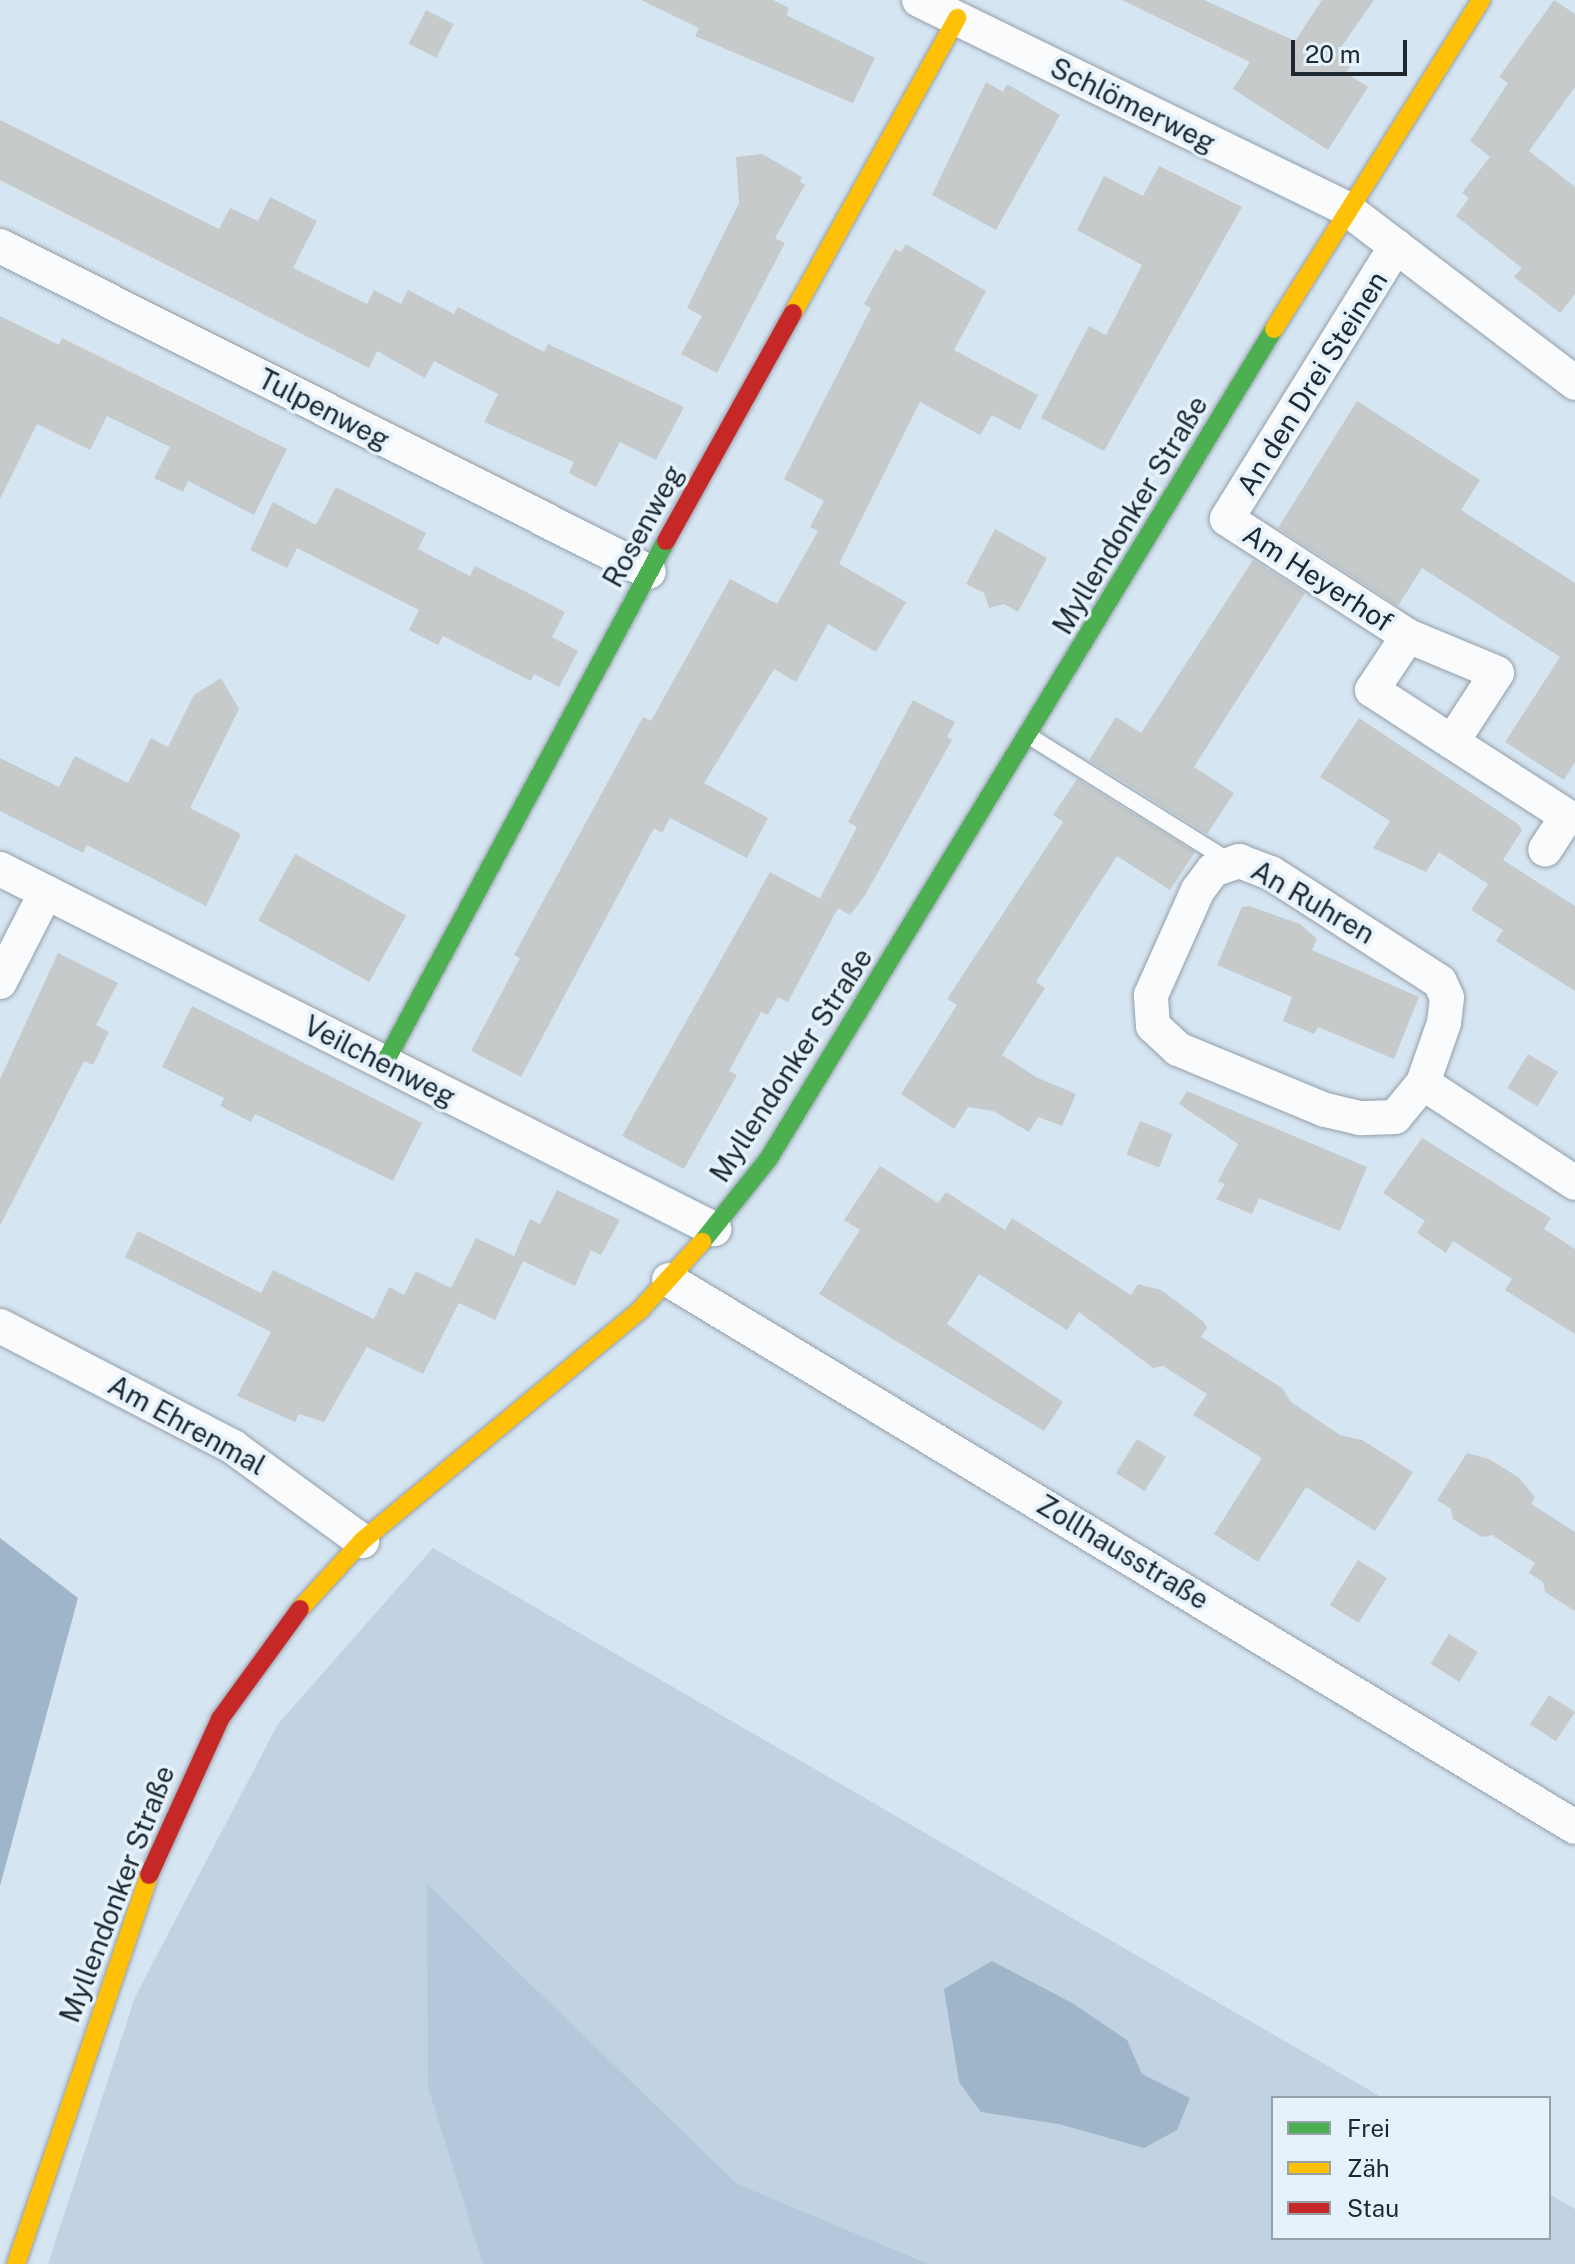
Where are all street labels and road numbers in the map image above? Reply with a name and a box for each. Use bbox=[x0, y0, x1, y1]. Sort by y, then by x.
street label: Schlömerweg bbox=[1045, 51, 1221, 159]
street label: An den Drei Steinen bbox=[1229, 265, 1395, 501]
street label: Tulpenweg bbox=[253, 362, 395, 456]
street label: Myllendonker Straße bbox=[1045, 390, 1215, 640]
street label: Rosenweg bbox=[596, 459, 690, 593]
street label: Am Heyerhof bbox=[1237, 517, 1399, 639]
street label: An Ruhren bbox=[1245, 853, 1381, 951]
street label: Myllendonker Straße bbox=[703, 942, 879, 1188]
street label: Veilchenweg bbox=[299, 1008, 461, 1114]
street label: Am Ehrenmal bbox=[102, 1368, 272, 1482]
street label: Zollhausstraße bbox=[1031, 1487, 1215, 1617]
street label: Myllendonker Straße bbox=[53, 1761, 181, 2027]

